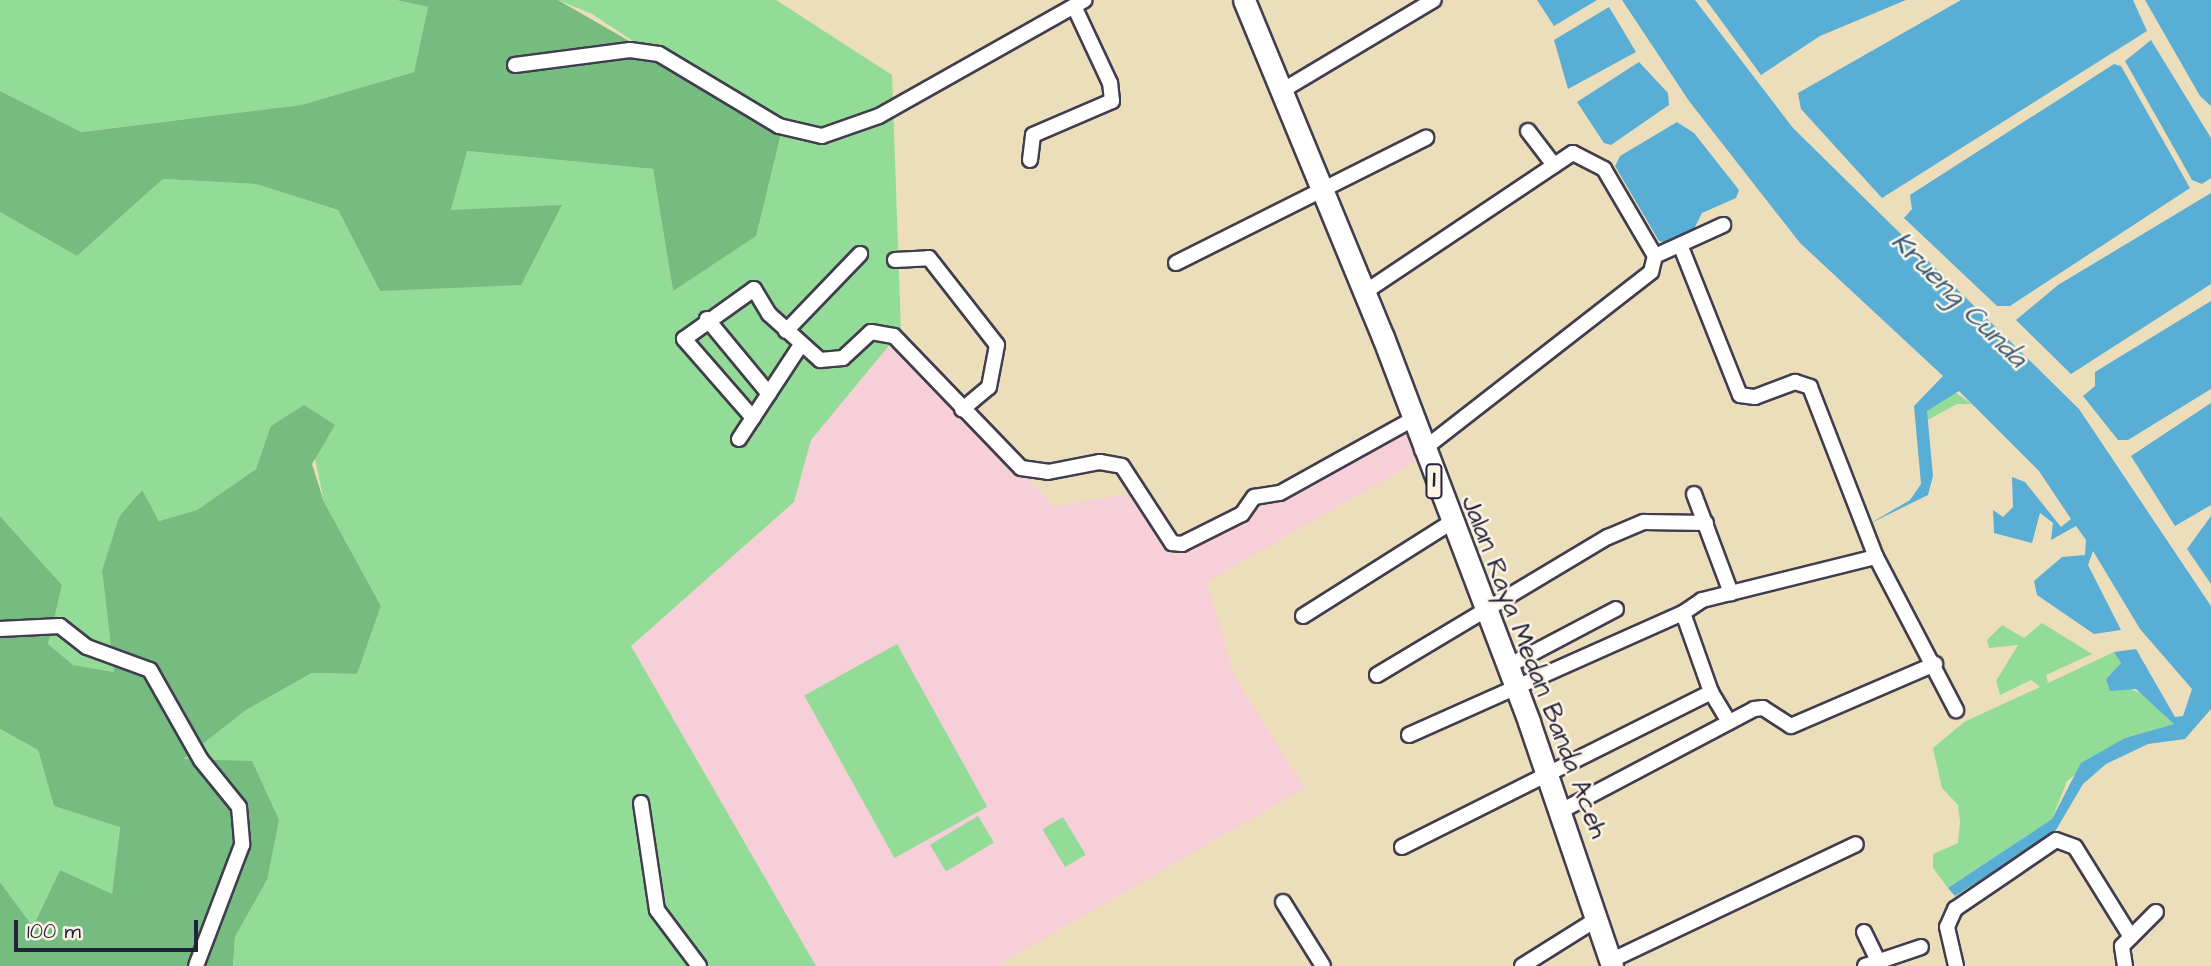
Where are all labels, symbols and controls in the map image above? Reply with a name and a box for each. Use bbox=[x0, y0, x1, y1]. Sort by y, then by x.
water label: Krueng Cunda bbox=[1884, 225, 2034, 375]
road number: 1 bbox=[1425, 460, 1443, 502]
street label: Jalan Raya Medan Banda Aceh bbox=[1454, 491, 1614, 843]
scale bar bbox=[18, 906, 201, 950]
text: 100 m bbox=[27, 917, 81, 946]

